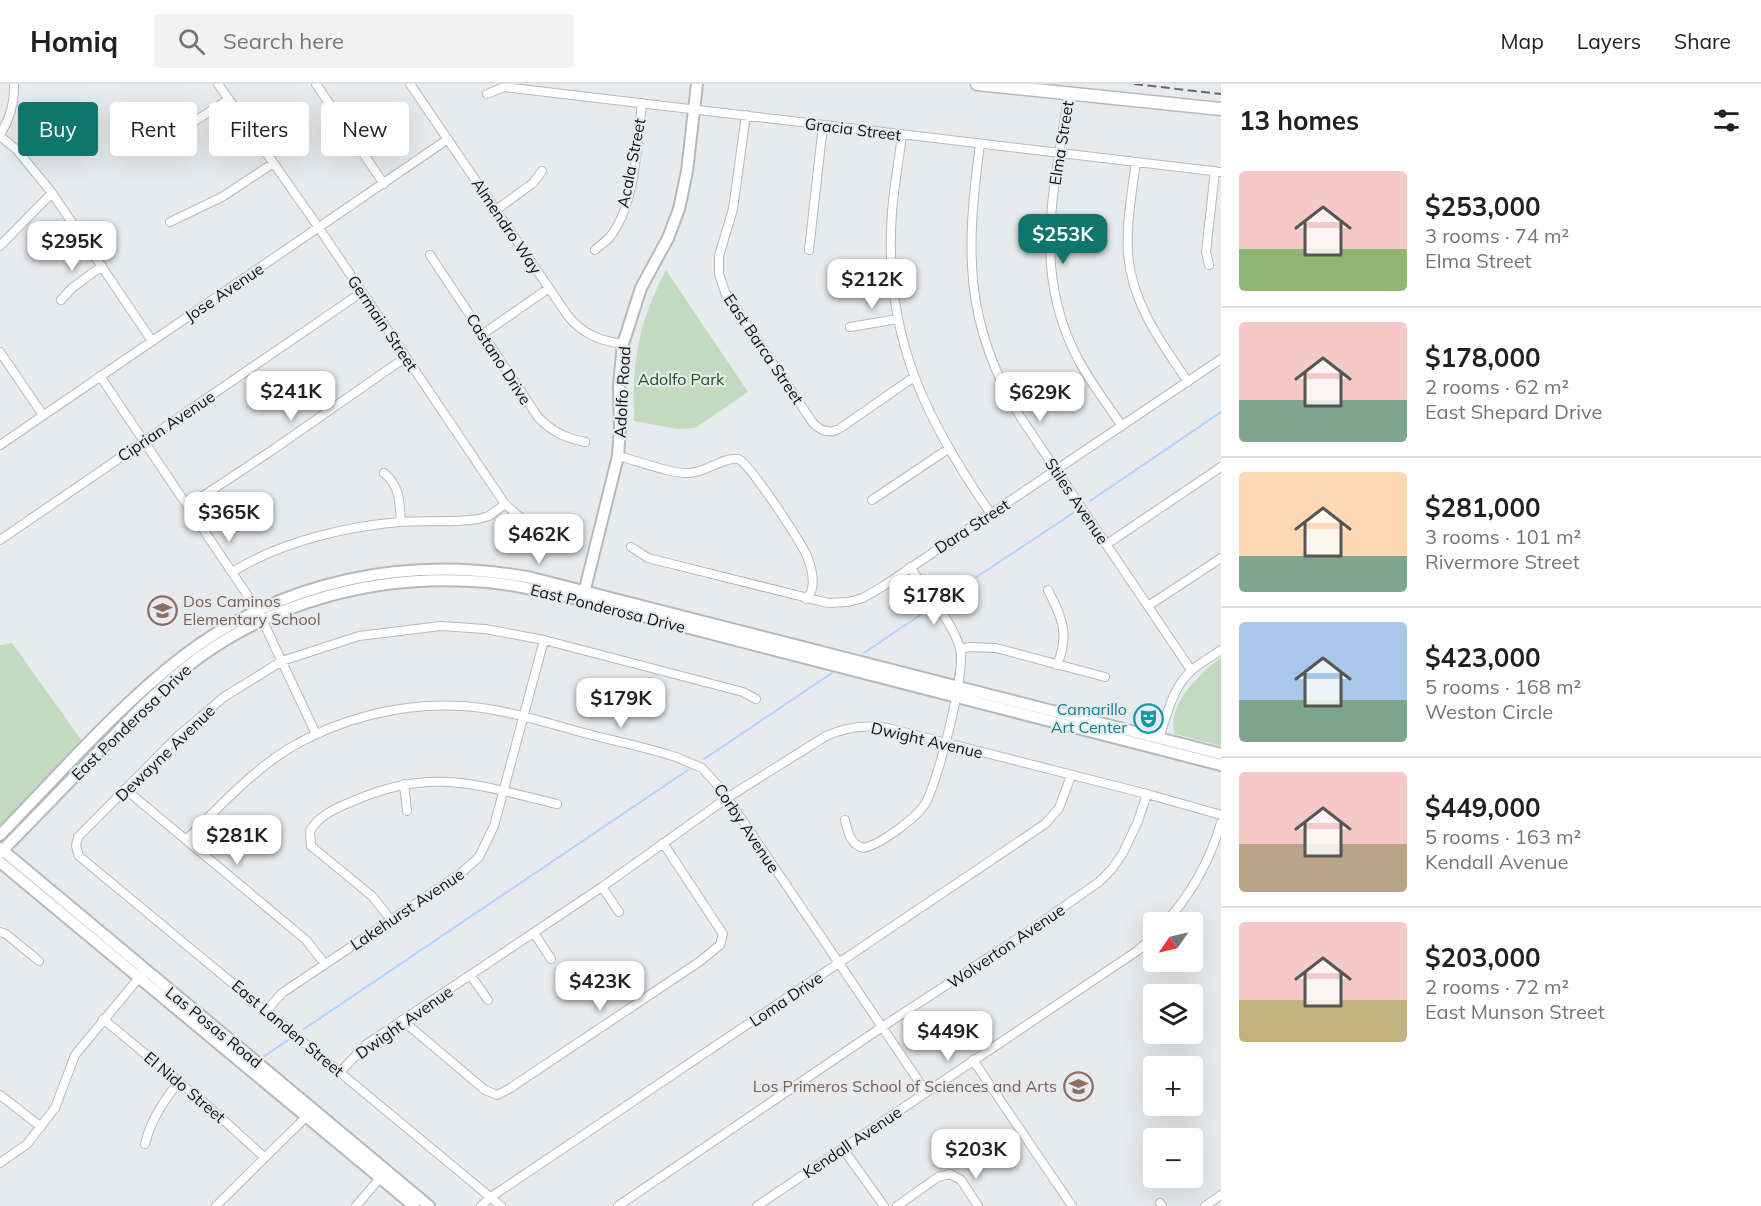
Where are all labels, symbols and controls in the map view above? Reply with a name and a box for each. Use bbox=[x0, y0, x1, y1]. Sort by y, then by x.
search box bbox=[154, 14, 574, 68]
text: Homiq bbox=[30, 24, 118, 59]
icon: search bbox=[175, 25, 208, 58]
text: Search here bbox=[223, 27, 344, 55]
text: Map bbox=[1501, 28, 1544, 54]
text: Layers bbox=[1577, 28, 1641, 54]
text: Share bbox=[1674, 28, 1731, 54]
street label: Elma Street bbox=[1044, 99, 1078, 187]
chip: Buy bbox=[18, 102, 98, 156]
chip: Rent bbox=[110, 102, 197, 156]
chip: Filters bbox=[209, 102, 309, 156]
chip: New bbox=[321, 102, 409, 156]
text: 13 homes bbox=[1239, 104, 1359, 137]
icon: filters bbox=[1710, 104, 1743, 137]
street label: Gracia Street bbox=[804, 113, 903, 145]
street label: Acala Street bbox=[613, 116, 650, 210]
street label: Almendro Way bbox=[468, 174, 547, 278]
text: $253,000 bbox=[1425, 190, 1541, 223]
icon: home bbox=[1287, 195, 1359, 267]
pin: $253K bbox=[1021, 214, 1105, 265]
pin: $295K bbox=[30, 221, 114, 272]
text: $253K bbox=[1032, 221, 1094, 246]
text: 3 rooms · 74 m² bbox=[1425, 223, 1569, 248]
text: $295K bbox=[41, 228, 103, 253]
text: Elma Street bbox=[1425, 248, 1532, 273]
street label: Jose Avenue bbox=[181, 258, 267, 326]
pin: $212K bbox=[830, 259, 914, 310]
text: $212K bbox=[841, 266, 903, 291]
street label: Germain Street bbox=[344, 271, 423, 375]
street label: East Barca Street bbox=[720, 290, 808, 408]
street label: Castano Drive bbox=[462, 310, 536, 408]
text: $178,000 bbox=[1425, 341, 1541, 374]
street label: Adolfo Road bbox=[610, 346, 634, 438]
icon: home bbox=[1287, 346, 1359, 418]
park label: Adolfo Park bbox=[638, 369, 725, 389]
pin: $241K bbox=[249, 371, 333, 422]
pin: $629K bbox=[998, 372, 1082, 423]
text: 2 rooms · 62 m² bbox=[1425, 374, 1569, 399]
text: $241K bbox=[260, 378, 322, 403]
text: $629K bbox=[1009, 379, 1071, 404]
street label: Ciprian Avenue bbox=[114, 386, 218, 466]
text: East Shepard Drive bbox=[1425, 399, 1602, 424]
street label: Stiles Avenue bbox=[1041, 454, 1113, 548]
text: $281,000 bbox=[1425, 491, 1541, 524]
pin: $365K bbox=[187, 492, 271, 543]
street label: Dara Street bbox=[931, 494, 1014, 558]
icon: home bbox=[1287, 496, 1359, 568]
text: $365K bbox=[198, 499, 260, 524]
pin: $462K bbox=[497, 514, 581, 565]
text: $462K bbox=[508, 521, 570, 546]
text: 3 rooms · 101 m² bbox=[1425, 524, 1581, 549]
text: Rivermore Street bbox=[1425, 549, 1580, 574]
pin: $178K bbox=[892, 575, 976, 626]
street label: East Ponderosa Drive bbox=[529, 579, 687, 637]
text: $178K bbox=[903, 582, 965, 607]
place label: Dos Caminos Elementary School bbox=[183, 591, 321, 629]
school or university icon: Dos Caminos Elementary School bbox=[146, 594, 178, 626]
text: $423,000 bbox=[1425, 641, 1541, 674]
icon: home bbox=[1287, 646, 1359, 718]
street label: East Ponderosa Drive bbox=[67, 660, 195, 784]
text: 5 rooms · 168 m² bbox=[1425, 674, 1581, 699]
pin: $179K bbox=[579, 678, 663, 729]
text: $179K bbox=[590, 685, 652, 710]
place label: Camarillo Art Center bbox=[1051, 699, 1127, 737]
text: Weston Circle bbox=[1425, 699, 1553, 724]
street label: Dewayne Avenue bbox=[111, 701, 219, 805]
theatre icon: Camarillo Art Center bbox=[1132, 702, 1164, 734]
street label: Dwight Avenue bbox=[869, 717, 985, 763]
street label: Corby Avenue bbox=[710, 780, 784, 876]
text: $449,000 bbox=[1425, 791, 1541, 824]
icon: home bbox=[1287, 796, 1359, 868]
pin: $281K bbox=[195, 815, 279, 866]
text: $281K bbox=[206, 822, 268, 847]
text: 5 rooms · 163 m² bbox=[1425, 824, 1581, 849]
text: Kendall Avenue bbox=[1425, 849, 1568, 874]
street label: Lakehurst Avenue bbox=[346, 864, 468, 954]
street label: Wolverton Avenue bbox=[944, 899, 1068, 993]
north arrow bbox=[1143, 912, 1203, 972]
map controls bbox=[1143, 912, 1203, 1188]
text: $203,000 bbox=[1425, 941, 1541, 974]
icon: home bbox=[1287, 946, 1359, 1018]
pin: $423K bbox=[558, 961, 642, 1012]
street label: Loma Drive bbox=[745, 967, 827, 1031]
text: $423K bbox=[569, 968, 631, 993]
text: 2 rooms · 72 m² bbox=[1425, 974, 1569, 999]
street label: East Landen Street bbox=[228, 975, 348, 1081]
street label: Dwight Avenue bbox=[351, 981, 457, 1063]
street label: Las Posas Road bbox=[162, 982, 266, 1072]
button: layers bbox=[1143, 984, 1203, 1044]
text: East Munson Street bbox=[1425, 999, 1605, 1024]
pin: $449K bbox=[906, 1011, 990, 1062]
text: $449K bbox=[917, 1018, 979, 1043]
street label: El Nido Street bbox=[140, 1047, 230, 1127]
button: + bbox=[1143, 1056, 1203, 1116]
school or university icon: Los Primeros School of Sciences and Arts bbox=[1062, 1070, 1094, 1102]
place label: Los Primeros School of Sciences and Arts bbox=[753, 1076, 1057, 1096]
street label: Kendall Avenue bbox=[799, 1102, 905, 1182]
button: − bbox=[1143, 1128, 1203, 1188]
pin: $203K bbox=[934, 1129, 1018, 1180]
text: $203K bbox=[945, 1136, 1007, 1161]

